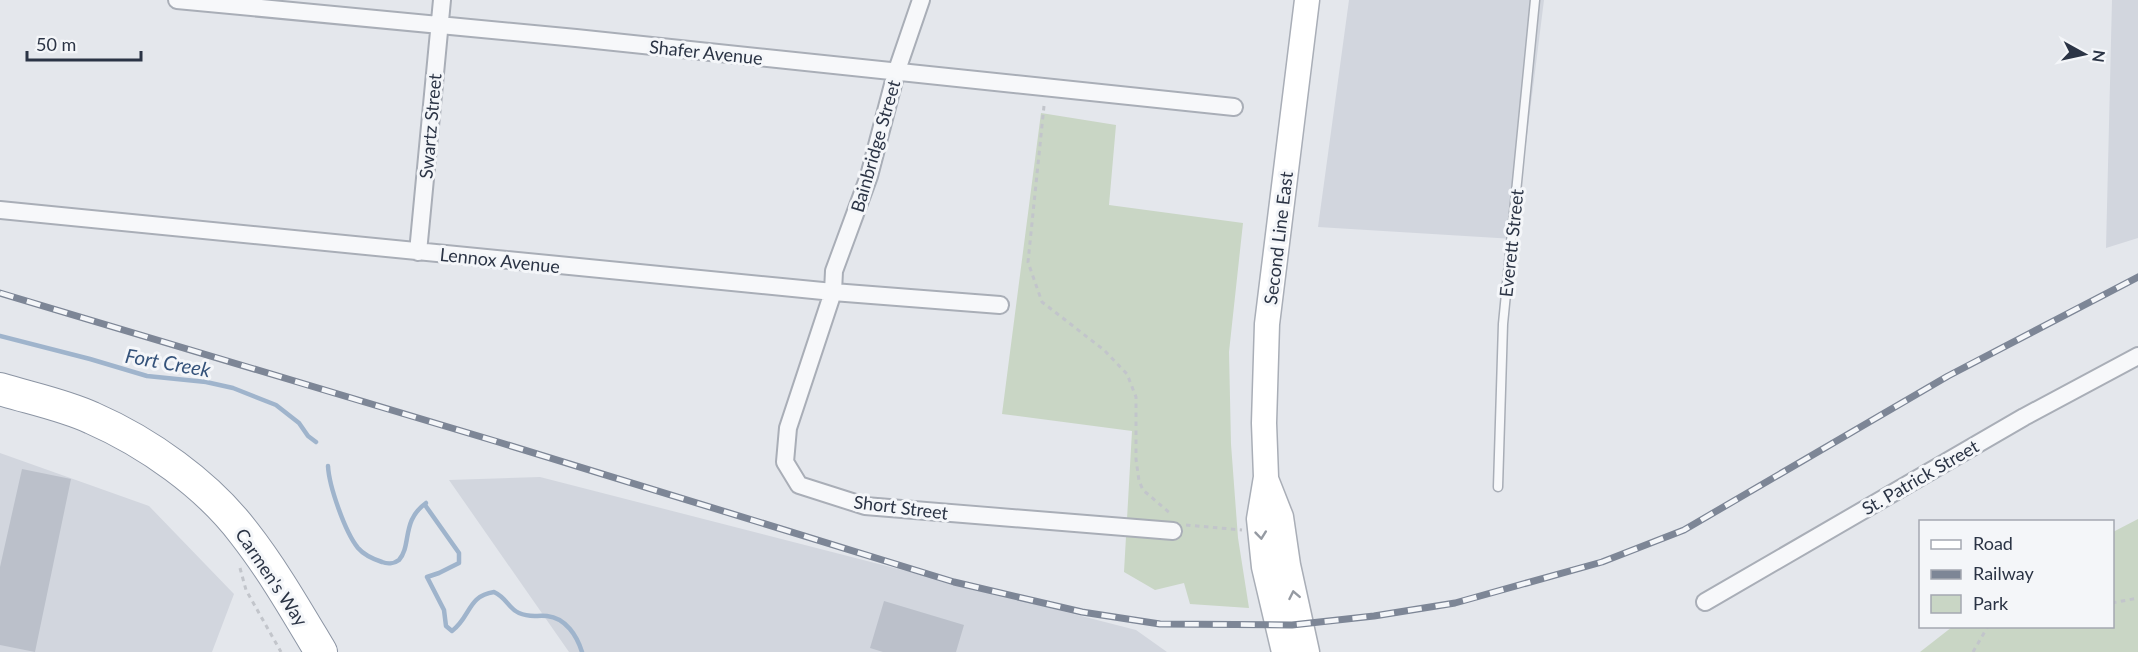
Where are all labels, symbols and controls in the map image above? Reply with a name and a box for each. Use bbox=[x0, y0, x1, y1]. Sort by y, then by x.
scale bar bbox=[27, 24, 141, 62]
north arrow bbox=[2054, 24, 2114, 84]
text: 50 m bbox=[36, 33, 76, 55]
street label: Shafer Avenue bbox=[648, 35, 764, 69]
text: N bbox=[2089, 49, 2110, 64]
street label: Swartz Street bbox=[414, 72, 446, 180]
street label: Bainbridge Street bbox=[846, 77, 905, 215]
street label: Second Line East bbox=[1259, 170, 1297, 306]
street label: Everett Street bbox=[1494, 187, 1528, 298]
street label: Lennox Avenue bbox=[439, 243, 561, 277]
water label: Fort Creek bbox=[124, 343, 213, 381]
street label: St. Patrick Street bbox=[1858, 434, 1983, 519]
street label: Short Street bbox=[853, 490, 950, 524]
legend bbox=[1919, 520, 2114, 628]
street label: Carmen's Way bbox=[231, 524, 313, 631]
one-way arrow bbox=[1254, 530, 1266, 539]
text: Road bbox=[1973, 532, 2013, 554]
text: Railway bbox=[1973, 562, 2034, 584]
one-way arrow bbox=[1288, 590, 1301, 600]
text: Park bbox=[1973, 592, 2009, 614]

